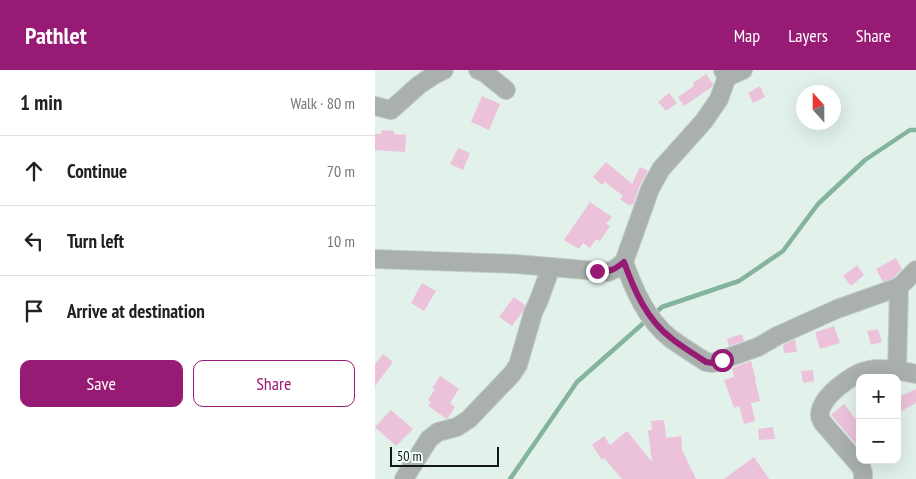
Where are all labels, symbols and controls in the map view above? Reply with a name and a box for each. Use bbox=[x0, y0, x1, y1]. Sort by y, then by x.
text: Pathlet bbox=[25, 20, 87, 51]
text: Map bbox=[734, 24, 760, 47]
text: Layers bbox=[788, 24, 828, 47]
text: Share bbox=[856, 24, 891, 47]
north arrow bbox=[796, 85, 841, 130]
text: 1 min bbox=[20, 89, 62, 116]
text: Walk · 80 m bbox=[290, 93, 355, 113]
icon: ahead bbox=[20, 157, 48, 185]
text: Continue bbox=[67, 159, 127, 183]
text: 70 m bbox=[327, 161, 355, 181]
icon: left bbox=[20, 227, 48, 255]
text: Turn left bbox=[67, 229, 124, 253]
text: 10 m bbox=[327, 231, 355, 251]
route end bbox=[586, 260, 609, 283]
icon: arrive bbox=[20, 297, 48, 325]
text: Arrive at destination bbox=[67, 299, 205, 323]
route start bbox=[711, 349, 734, 372]
button: Save bbox=[20, 360, 183, 407]
button: Share bbox=[193, 360, 355, 407]
map controls bbox=[856, 374, 901, 464]
button: + bbox=[856, 374, 901, 419]
button: − bbox=[856, 419, 901, 464]
scale bar bbox=[390, 444, 499, 467]
text: 50 m bbox=[397, 447, 422, 465]

